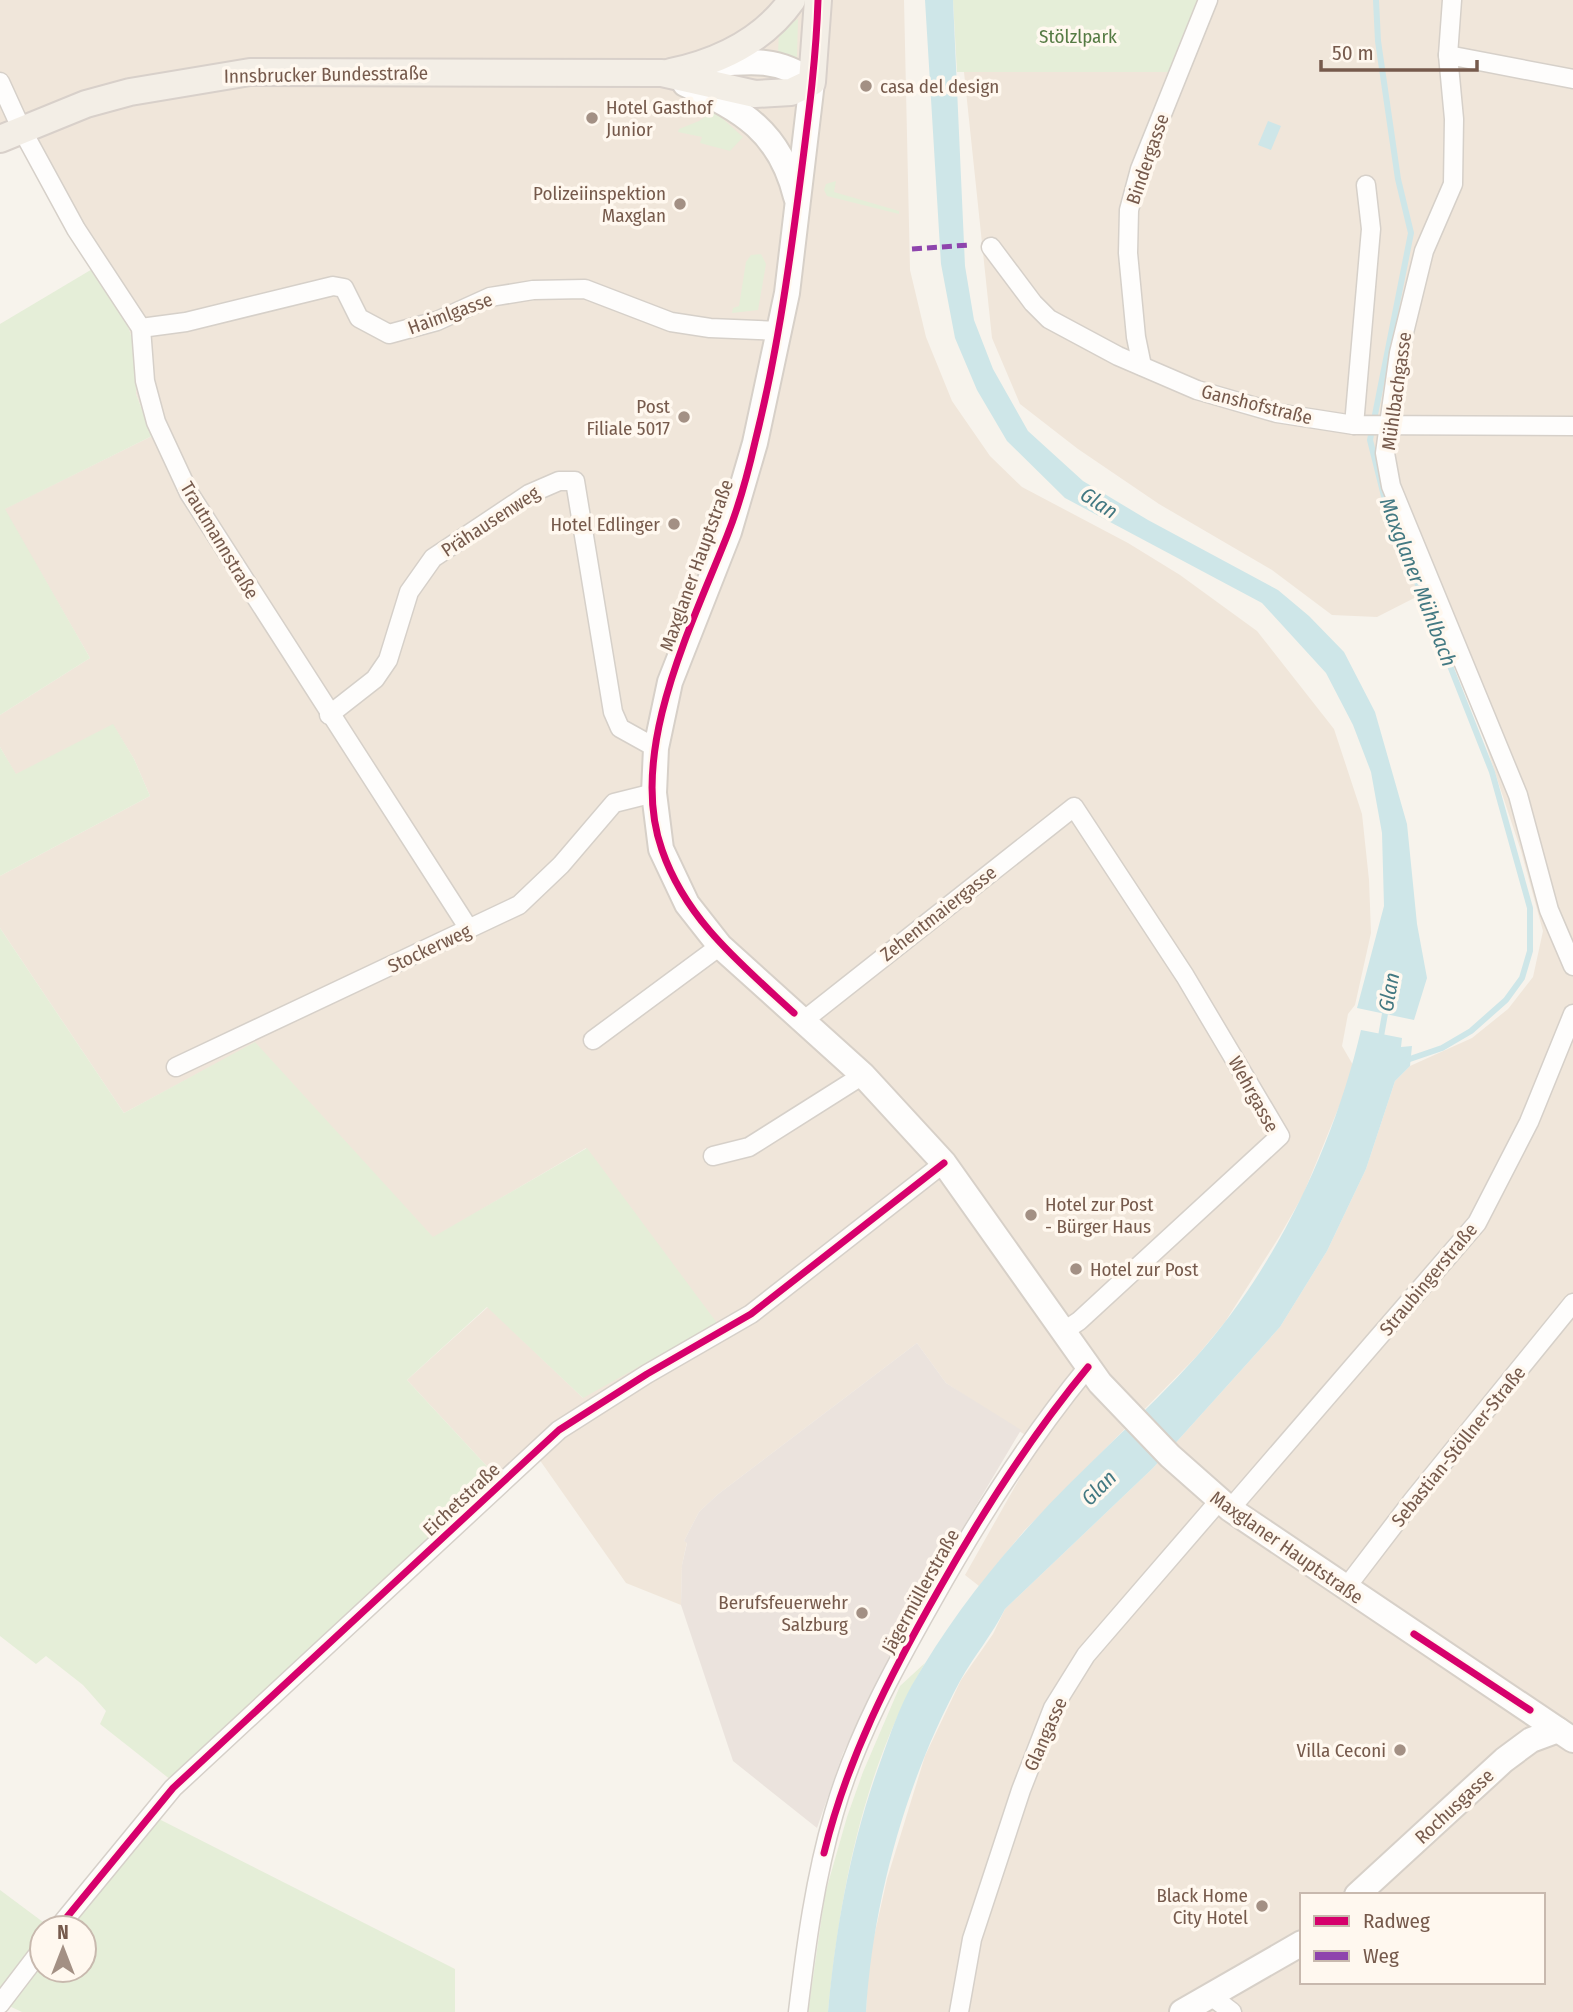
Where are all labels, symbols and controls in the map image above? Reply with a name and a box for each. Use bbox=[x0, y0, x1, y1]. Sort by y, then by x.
park label: Stölzlpark bbox=[1039, 25, 1117, 48]
scale bar bbox=[1321, 28, 1477, 72]
text: 50 m bbox=[1332, 40, 1374, 66]
street label: Innsbrucker Bundesstraße bbox=[224, 61, 428, 88]
place label: casa del design bbox=[880, 75, 999, 98]
marker: casa del design bbox=[858, 78, 874, 94]
place label: Hotel Gasthof Junior bbox=[606, 96, 714, 141]
marker: Hotel Gasthof Junior bbox=[584, 110, 600, 126]
street label: Bindergasse bbox=[1121, 111, 1174, 207]
place label: Polizeiinspektion Maxglan bbox=[533, 182, 666, 227]
marker: Polizeiinspektion Maxglan bbox=[672, 196, 688, 212]
street label: Haimlgasse bbox=[405, 288, 496, 339]
street label: Mühlbachgasse bbox=[1377, 331, 1416, 452]
street label: Ganshofstraße bbox=[1199, 380, 1315, 429]
place label: Post Filiale 5017 bbox=[587, 395, 671, 440]
marker: Post Filiale 5017 bbox=[676, 409, 692, 425]
street label: Maxglaner Hauptstraße bbox=[655, 476, 738, 654]
street label: Trautmannstraße bbox=[175, 477, 264, 603]
street label: Prähausenweg bbox=[437, 481, 544, 562]
water label: Glan bbox=[1075, 481, 1123, 525]
water label: Maxglaner Mühlbach bbox=[1374, 494, 1462, 670]
place label: Hotel Edlinger bbox=[551, 513, 660, 536]
marker: Hotel Edlinger bbox=[666, 516, 682, 532]
street label: Zehentmaiergasse bbox=[876, 861, 1001, 966]
street label: Stockerweg bbox=[384, 919, 474, 978]
water label: Glan bbox=[1373, 970, 1405, 1014]
street label: Wehrgasse bbox=[1223, 1052, 1284, 1136]
place label: Hotel zur Post - Bürger Haus bbox=[1045, 1193, 1154, 1238]
marker: Hotel zur Post - Bürger Haus bbox=[1023, 1207, 1039, 1223]
street label: Straubingerstraße bbox=[1375, 1219, 1482, 1340]
place label: Hotel zur Post bbox=[1090, 1258, 1199, 1281]
marker: Hotel zur Post bbox=[1068, 1261, 1084, 1277]
street label: Sebastian-Stöllner-Straße bbox=[1386, 1361, 1530, 1531]
street label: Eichetstraße bbox=[418, 1458, 505, 1541]
water label: Glan bbox=[1076, 1465, 1122, 1511]
street label: Maxglaner Hauptstraße bbox=[1206, 1486, 1367, 1609]
street label: Jägermüllerstraße bbox=[877, 1525, 964, 1657]
place label: Berufsfeuerwehr Salzburg bbox=[718, 1591, 848, 1636]
marker: Berufsfeuerwehr Salzburg bbox=[854, 1605, 870, 1621]
street label: Glangasse bbox=[1019, 1694, 1072, 1775]
place label: Villa Ceconi bbox=[1297, 1739, 1386, 1762]
marker: Villa Ceconi bbox=[1392, 1742, 1408, 1758]
street label: Rochusgasse bbox=[1410, 1764, 1499, 1849]
place label: Black Home City Hotel bbox=[1156, 1884, 1248, 1929]
legend bbox=[1300, 1893, 1545, 1984]
marker: Black Home City Hotel bbox=[1254, 1898, 1270, 1914]
text: Radweg bbox=[1363, 1908, 1430, 1934]
north arrow bbox=[28, 1914, 98, 1984]
text: N bbox=[57, 1921, 69, 1944]
text: Weg bbox=[1363, 1943, 1399, 1969]

